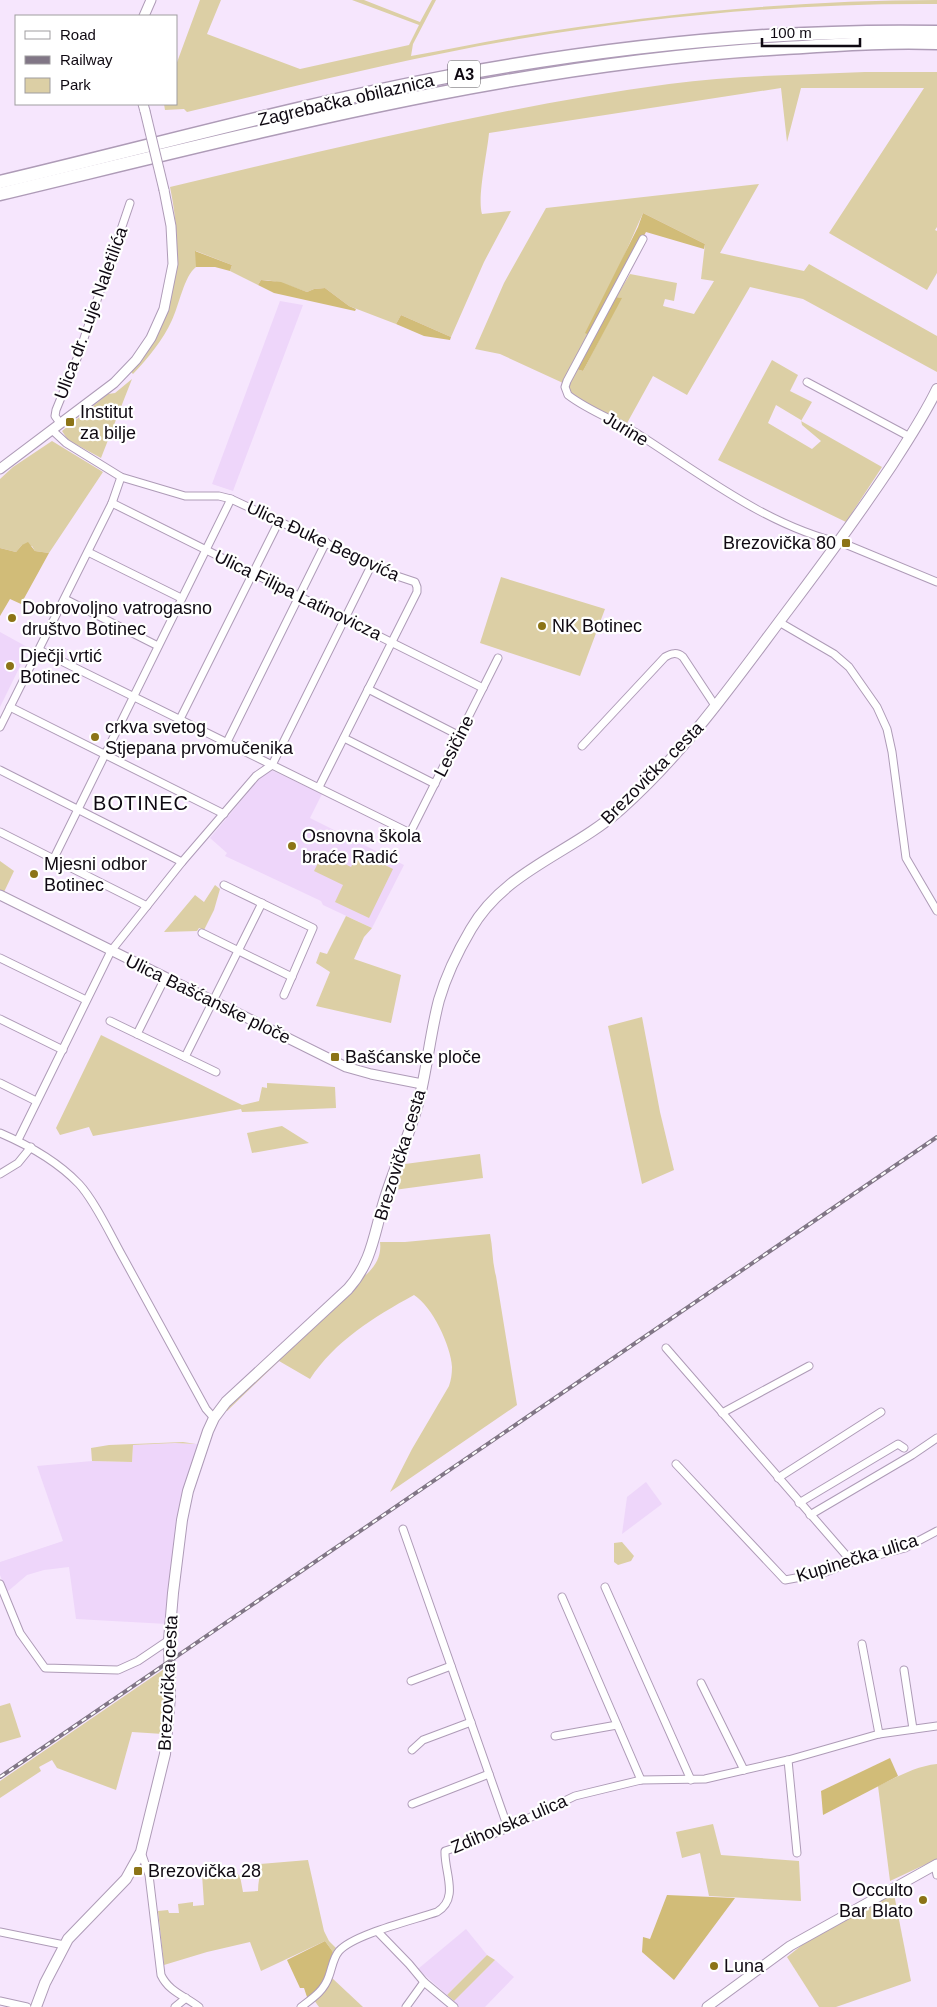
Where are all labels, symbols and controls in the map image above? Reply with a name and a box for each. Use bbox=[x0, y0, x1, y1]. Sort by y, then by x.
legend bbox=[15, 15, 178, 105]
scale bar bbox=[762, 15, 860, 47]
text: 100 m bbox=[770, 24, 812, 41]
text: Road bbox=[60, 26, 96, 43]
text: Railway bbox=[60, 51, 113, 68]
road number: A3 bbox=[448, 61, 480, 88]
street label: Zagrebačka obilaznica bbox=[256, 70, 437, 130]
text: Park bbox=[60, 76, 91, 93]
street label: Ulica dr. Luje Naletilića bbox=[50, 223, 132, 402]
place label: Institut za bilje bbox=[80, 402, 136, 443]
street label: Jurine bbox=[600, 408, 652, 450]
marker: Institut za bilje bbox=[64, 416, 76, 428]
street label: Ulica Đuke Begovića bbox=[244, 497, 403, 586]
place label: Brezovička 80 bbox=[723, 533, 836, 553]
marker: Brezovička 80 bbox=[840, 537, 852, 549]
street label: Ulica Filipa Latinovicza bbox=[211, 546, 386, 645]
place label: Dobrovoljno vatrogasno društvo Botinec bbox=[22, 598, 212, 639]
marker: Dobrovoljno vatrogasno društvo Botinec bbox=[6, 612, 18, 624]
place label: NK Botinec bbox=[552, 616, 642, 636]
marker: NK Botinec bbox=[536, 620, 548, 632]
place label: Dječji vrtić Botinec bbox=[20, 646, 102, 687]
marker: Dječji vrtić Botinec bbox=[4, 660, 16, 672]
street label: Lesičine bbox=[430, 712, 478, 780]
place label: crkva svetog Stjepana prvomučenika bbox=[105, 717, 294, 758]
street label: Brezovička cesta bbox=[597, 717, 708, 828]
marker: crkva svetog Stjepana prvomučenika bbox=[89, 731, 101, 743]
district label: BOTINEC bbox=[93, 792, 189, 814]
place label: Osnovna škola braće Radić bbox=[302, 826, 422, 867]
marker: Osnovna škola braće Radić bbox=[286, 840, 298, 852]
place label: Mjesni odbor Botinec bbox=[44, 854, 147, 895]
marker: Mjesni odbor Botinec bbox=[28, 868, 40, 880]
street label: Ulica Bašćanske ploče bbox=[122, 950, 294, 1048]
place label: Bašćanske ploče bbox=[345, 1047, 481, 1067]
marker: Bašćanske ploče bbox=[329, 1051, 341, 1063]
street label: Brezovička cesta bbox=[371, 1086, 430, 1223]
street label: Kupinečka ulica bbox=[794, 1530, 921, 1586]
street label: Brezovička cesta bbox=[154, 1614, 182, 1751]
street label: Zdihovska ulica bbox=[448, 1790, 571, 1857]
place label: Brezovička 28 bbox=[148, 1861, 261, 1881]
marker: Brezovička 28 bbox=[132, 1865, 144, 1877]
place label: Occulto Bar Blato bbox=[839, 1880, 913, 1921]
marker: Occulto Bar Blato bbox=[917, 1894, 929, 1906]
place label: Luna bbox=[724, 1956, 765, 1976]
marker: Luna bbox=[708, 1960, 720, 1972]

